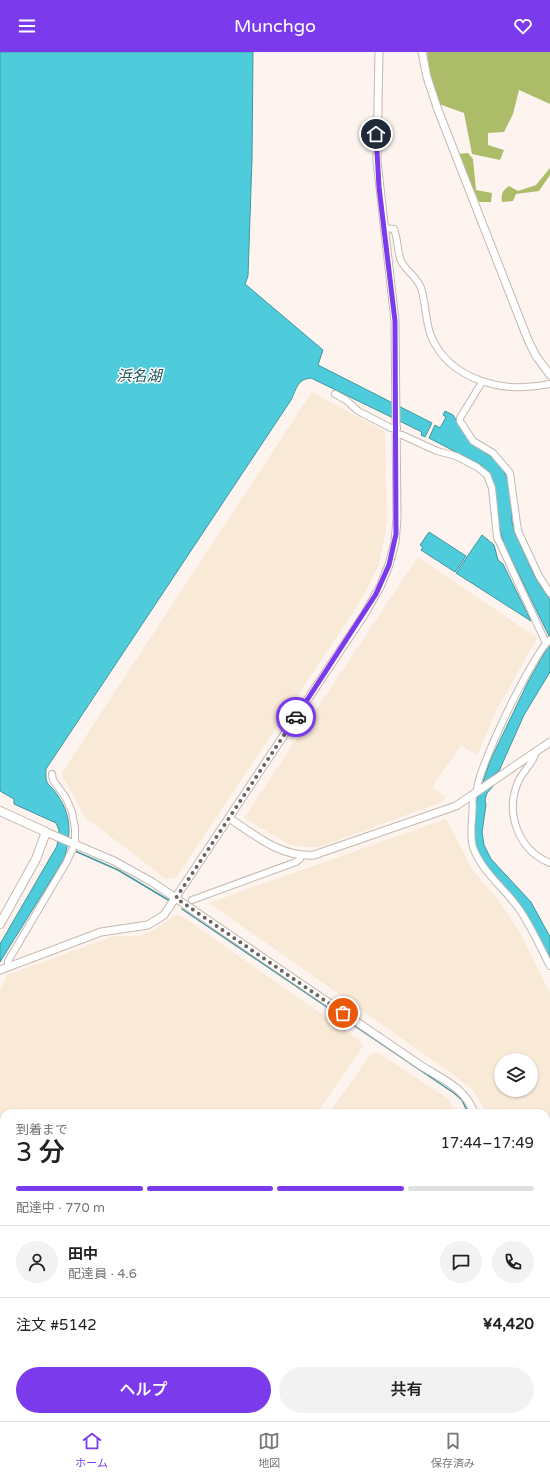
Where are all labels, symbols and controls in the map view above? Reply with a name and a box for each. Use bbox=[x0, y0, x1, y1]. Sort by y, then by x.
icon: menu bbox=[16, 15, 38, 37]
text: Munchgo bbox=[234, 15, 316, 37]
icon: heart bbox=[512, 15, 534, 37]
pin bbox=[359, 117, 393, 151]
icon: home bbox=[365, 123, 387, 145]
water label: 浜名湖 bbox=[116, 367, 163, 385]
courier bbox=[276, 697, 316, 737]
icon: car bbox=[285, 706, 307, 728]
pin bbox=[326, 996, 360, 1030]
icon: bag bbox=[332, 1002, 354, 1024]
map controls bbox=[494, 1053, 538, 1097]
button: layers bbox=[494, 1053, 538, 1097]
text: 到着まで bbox=[16, 1122, 68, 1138]
text: 17:44–17:49 bbox=[440, 1134, 534, 1152]
text: 3 分 bbox=[16, 1137, 65, 1168]
text: 配達中 · 770 m bbox=[16, 1200, 105, 1216]
button: person bbox=[16, 1241, 58, 1283]
button: chat bbox=[440, 1241, 482, 1283]
button: phone bbox=[492, 1241, 534, 1283]
text: 田中 bbox=[68, 1245, 98, 1263]
text: 配達員 · 4.6 bbox=[68, 1266, 137, 1282]
text: ¥4,420 bbox=[483, 1315, 534, 1333]
text: 注文 #5142 bbox=[16, 1316, 97, 1334]
button: ヘルプ bbox=[16, 1367, 271, 1413]
button: 共有 bbox=[279, 1367, 534, 1413]
tab: ホーム bbox=[75, 1430, 108, 1470]
tab: 地図 bbox=[258, 1430, 280, 1470]
tab: 保存済み bbox=[431, 1430, 475, 1470]

